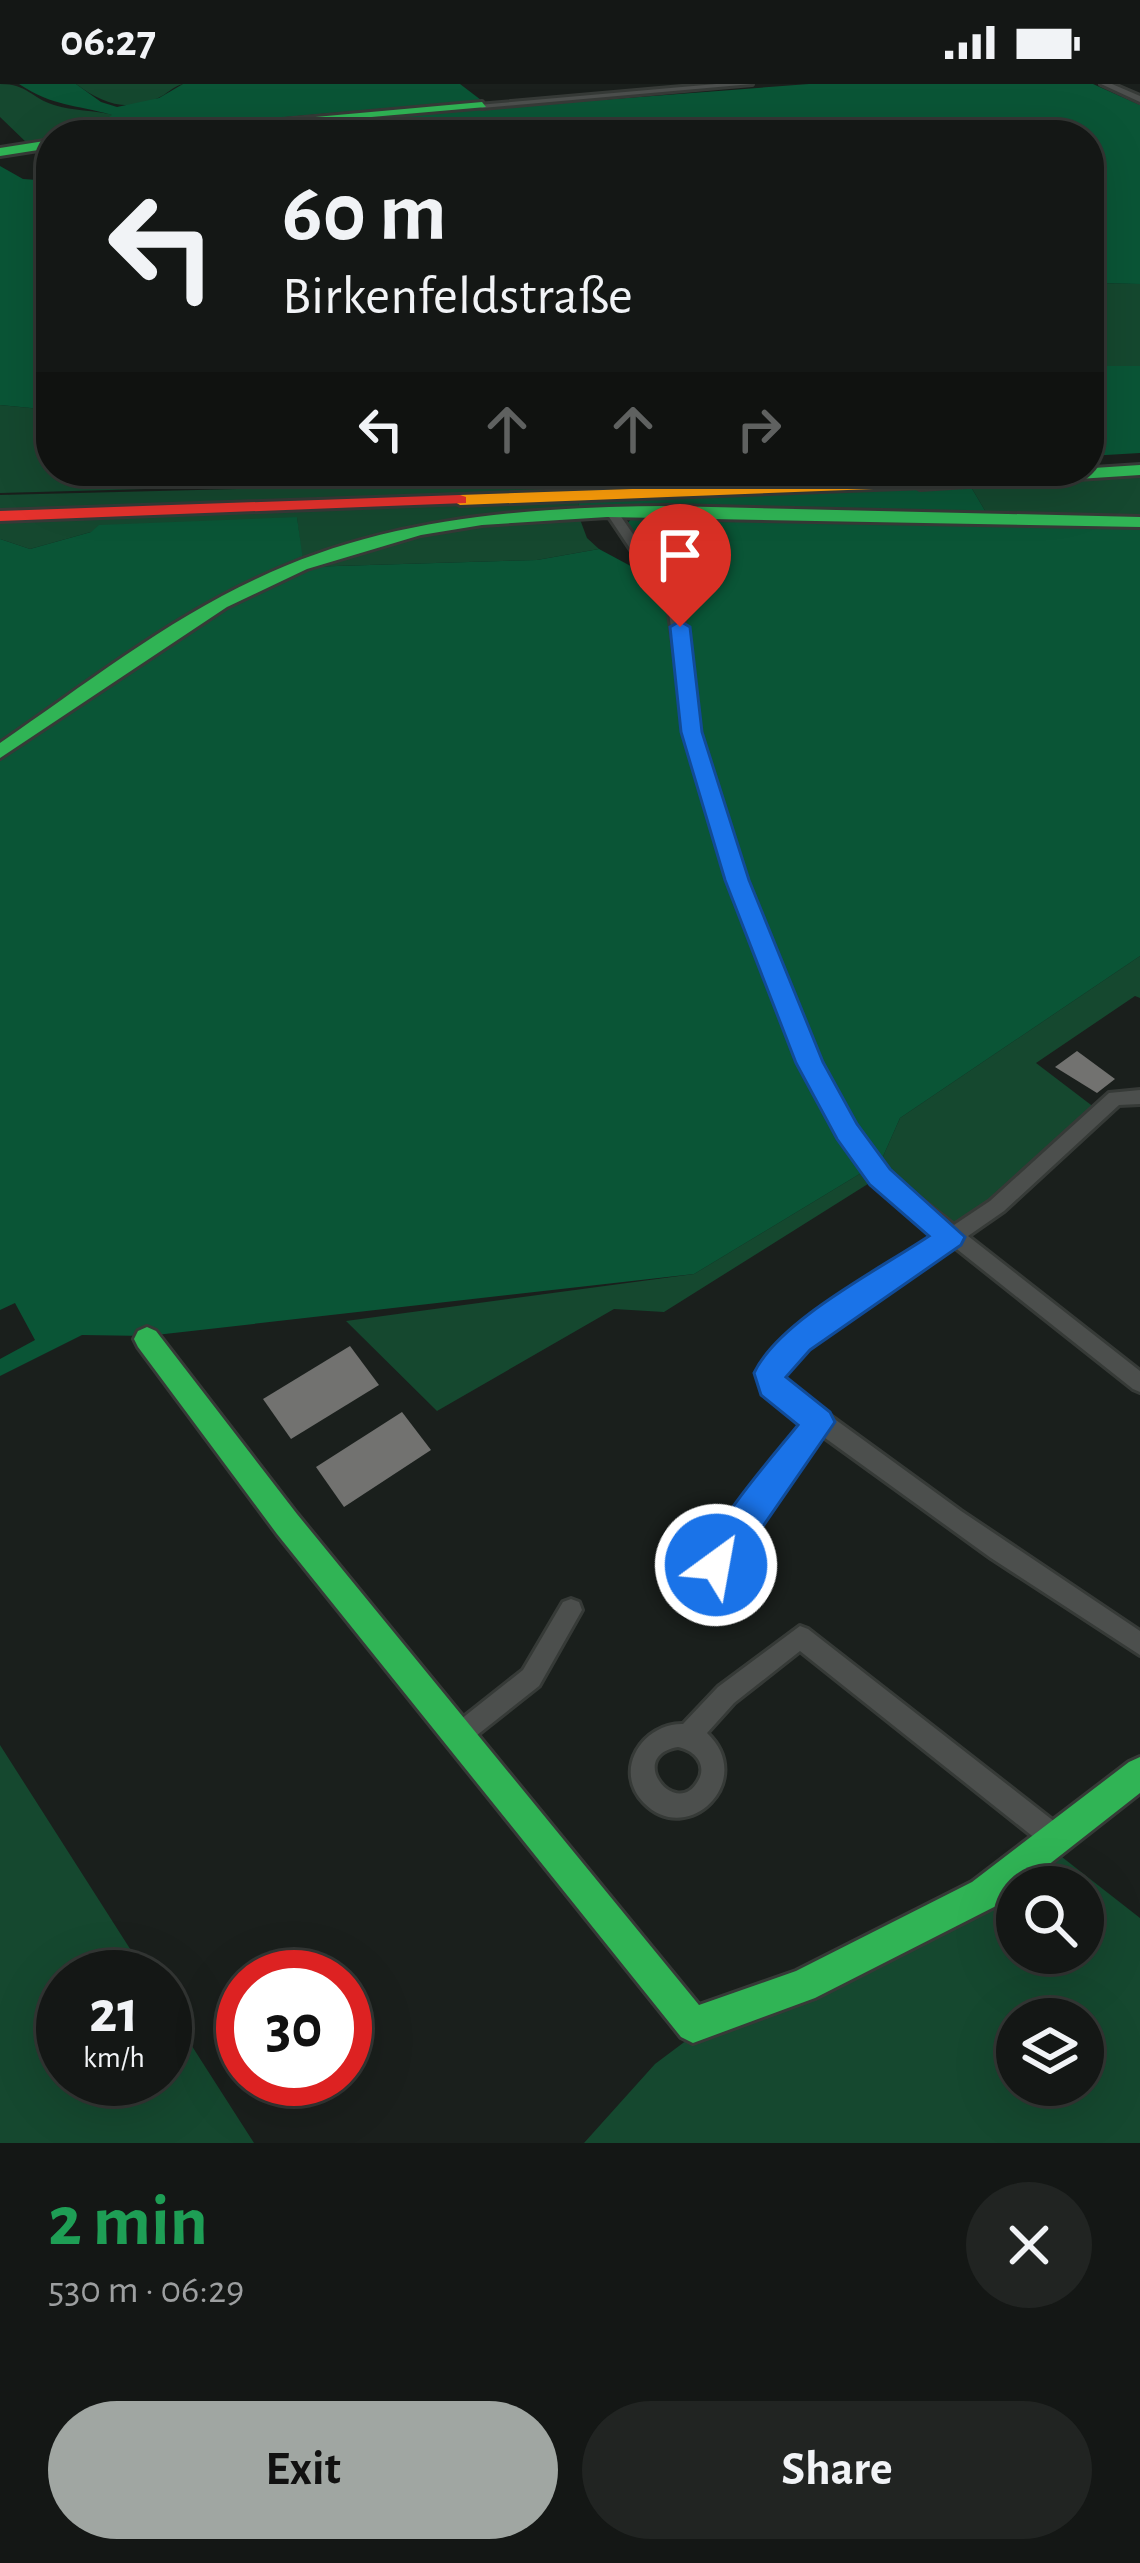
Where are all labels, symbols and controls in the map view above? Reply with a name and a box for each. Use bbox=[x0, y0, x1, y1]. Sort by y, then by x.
text: 06:27 bbox=[60, 19, 156, 64]
icon: left bbox=[84, 168, 240, 324]
text: 60 m bbox=[282, 172, 447, 256]
text: Birkenfeldstraße bbox=[282, 270, 633, 324]
icon: left bbox=[348, 396, 414, 462]
icon: ahead bbox=[474, 396, 540, 462]
icon: ahead bbox=[600, 396, 666, 462]
icon: right bbox=[726, 396, 792, 462]
pin bbox=[629, 504, 731, 627]
icon: arrive bbox=[647, 522, 713, 588]
position arrow bbox=[653, 1502, 779, 1628]
map controls bbox=[996, 1866, 1104, 2106]
button: search bbox=[996, 1866, 1104, 1974]
speed limit sign: 30 bbox=[216, 1950, 372, 2106]
text: 21 bbox=[89, 1983, 139, 2043]
button: layers bbox=[996, 1998, 1104, 2106]
text: km/h bbox=[83, 2043, 145, 2073]
button: close bbox=[966, 2182, 1092, 2308]
text: 2 min bbox=[48, 2186, 208, 2258]
text: 530 m · 06:29 bbox=[48, 2271, 244, 2310]
button: Exit bbox=[48, 2401, 558, 2539]
button: Share bbox=[582, 2401, 1092, 2539]

